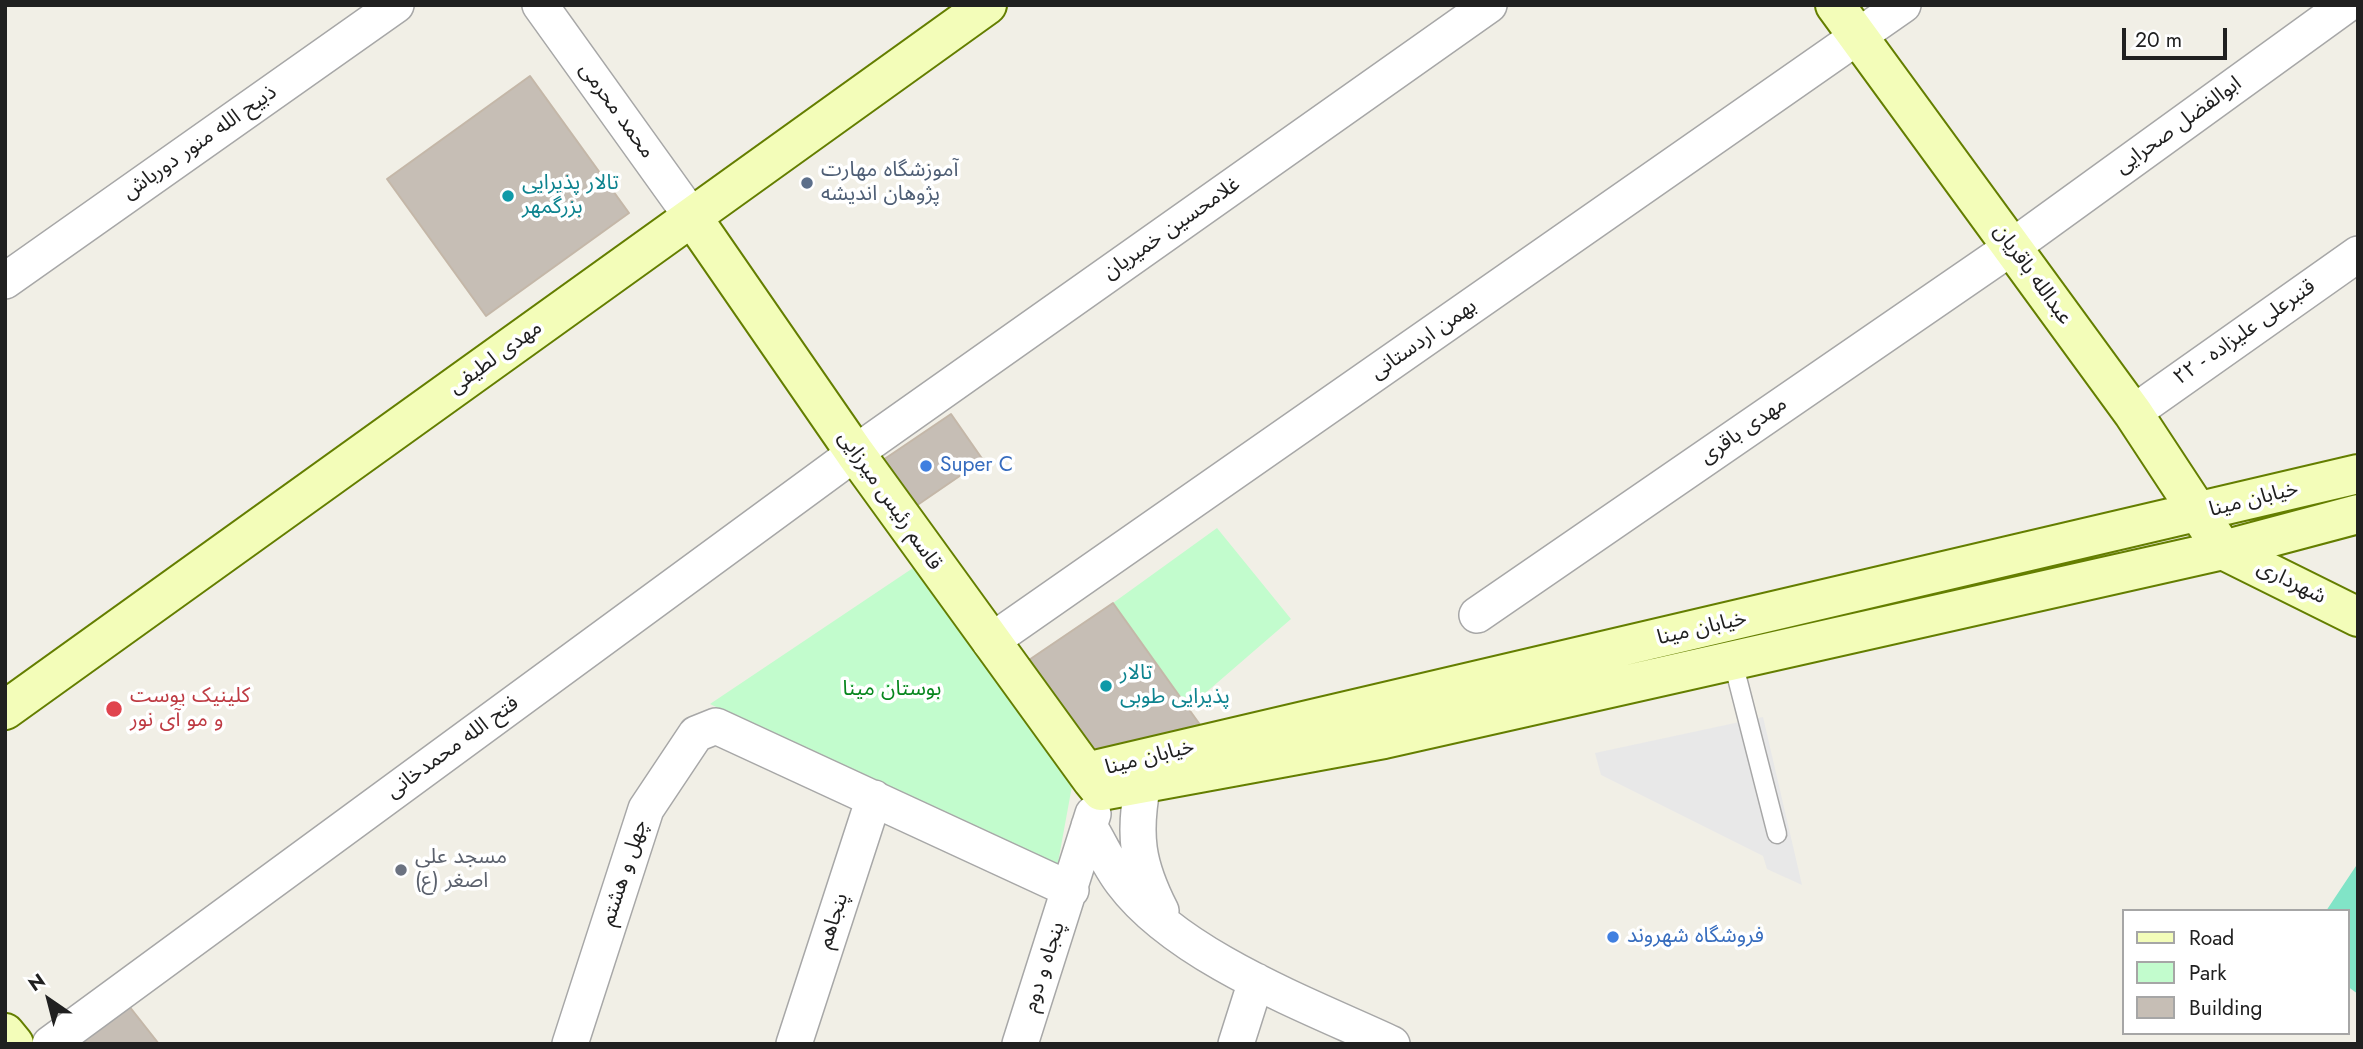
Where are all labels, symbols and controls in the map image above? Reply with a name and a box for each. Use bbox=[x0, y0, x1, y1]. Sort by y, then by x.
scale bar bbox=[2125, 14, 2230, 58]
text: 20 m bbox=[2135, 25, 2182, 55]
street label: محمد محرمی bbox=[573, 58, 659, 164]
street label: ابوالفضل صحرایی bbox=[2111, 72, 2247, 180]
street label: ذبیح الله منور دورباش bbox=[118, 80, 282, 206]
place label: آموزشگاه مهارت پژوهان اندیشه bbox=[821, 158, 958, 208]
place label: تالار پذیرایی بزرگمهر bbox=[522, 171, 619, 221]
street label: غلامحسین خمیریان bbox=[1099, 172, 1245, 286]
marker: آموزشگاه مهارت پژوهان اندیشه bbox=[799, 175, 815, 191]
marker: تالار پذیرایی بزرگمهر bbox=[500, 188, 516, 204]
street label: عبدالله باقریان bbox=[1987, 220, 2077, 330]
street label: قنبرعلی علیزاده - ۲۲ bbox=[2169, 275, 2321, 391]
street label: بهمن اردستانی bbox=[1366, 294, 1482, 386]
street label: مهدی لطیفی bbox=[444, 316, 548, 400]
street label: مهدی باقری bbox=[1696, 392, 1792, 470]
street label: قاسم رئیس میرزایی bbox=[831, 426, 947, 576]
place label: Super C bbox=[940, 453, 1013, 479]
marker: Super C bbox=[918, 458, 934, 474]
street label: خیابان مینا bbox=[2207, 477, 2301, 523]
street label: شهرداری bbox=[2252, 556, 2330, 610]
street label: خیابان مینا bbox=[1655, 606, 1749, 652]
place label: تالار پذیرایی طوبی bbox=[1120, 661, 1230, 711]
park label: بوستان مینا bbox=[843, 677, 941, 703]
marker: تالار پذیرایی طوبی bbox=[1098, 678, 1114, 694]
place label: کلینیک پوست و مو آی نور bbox=[130, 684, 250, 734]
street label: فتح الله محمدخانی bbox=[382, 691, 524, 805]
marker: کلینیک پوست و مو آی نور bbox=[104, 699, 124, 719]
street label: خیابان مینا bbox=[1103, 735, 1197, 781]
street label: چهل و هشتم bbox=[596, 817, 654, 929]
place label: مسجد علی اصغر (ع) bbox=[415, 845, 507, 895]
marker: مسجد علی اصغر (ع) bbox=[393, 862, 409, 878]
street label: پنجاهم bbox=[813, 890, 855, 952]
legend bbox=[2122, 909, 2349, 1035]
street label: پنجاه و دوم bbox=[1019, 919, 1071, 1015]
text: Road bbox=[2189, 923, 2234, 953]
place label: فروشگاه شهروند bbox=[1627, 924, 1764, 950]
marker: فروشگاه شهروند bbox=[1605, 929, 1621, 945]
text: Park bbox=[2189, 958, 2226, 988]
north arrow bbox=[14, 965, 84, 1035]
text: N bbox=[23, 967, 51, 998]
text: Building bbox=[2189, 993, 2262, 1023]

